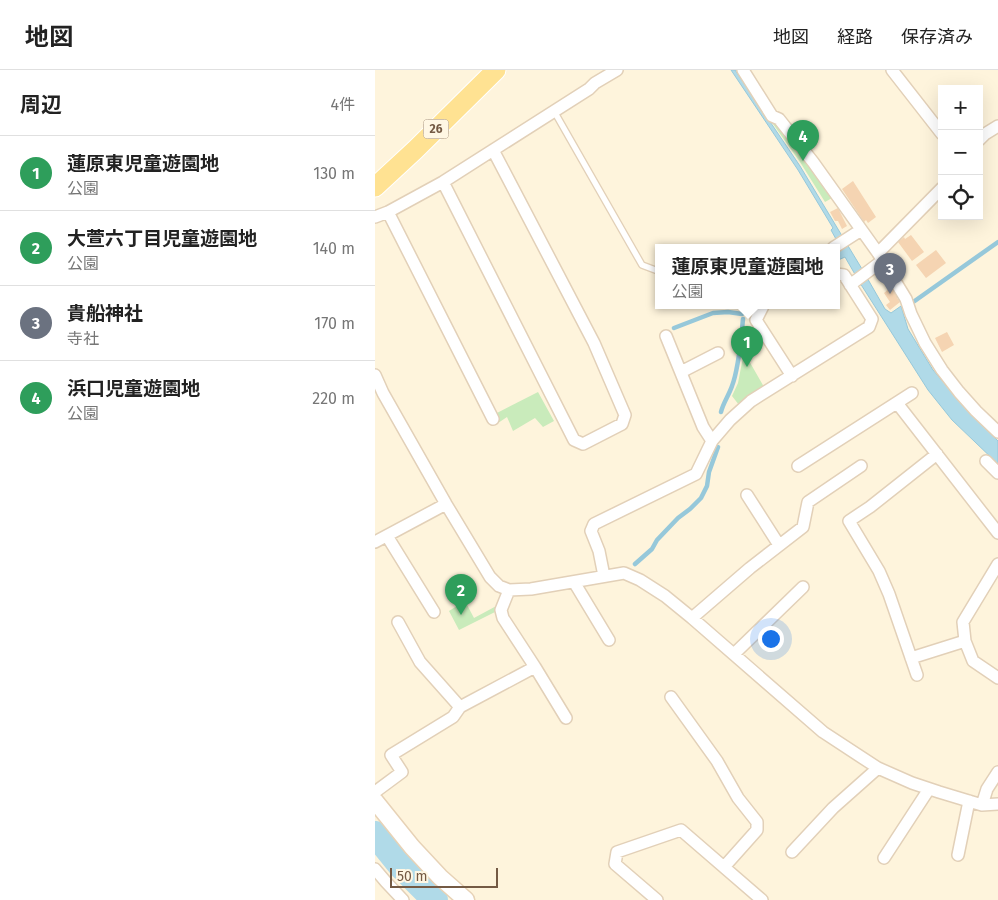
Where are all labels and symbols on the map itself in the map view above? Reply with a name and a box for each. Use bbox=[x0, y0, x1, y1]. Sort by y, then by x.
road number: 26 bbox=[423, 120, 449, 138]
pin: 4 bbox=[787, 120, 819, 161]
pin: 3 bbox=[874, 253, 906, 294]
pin: 1 bbox=[731, 326, 763, 367]
pin: 2 bbox=[445, 574, 477, 615]
your location bbox=[758, 626, 784, 652]
scale bar bbox=[390, 865, 497, 888]

